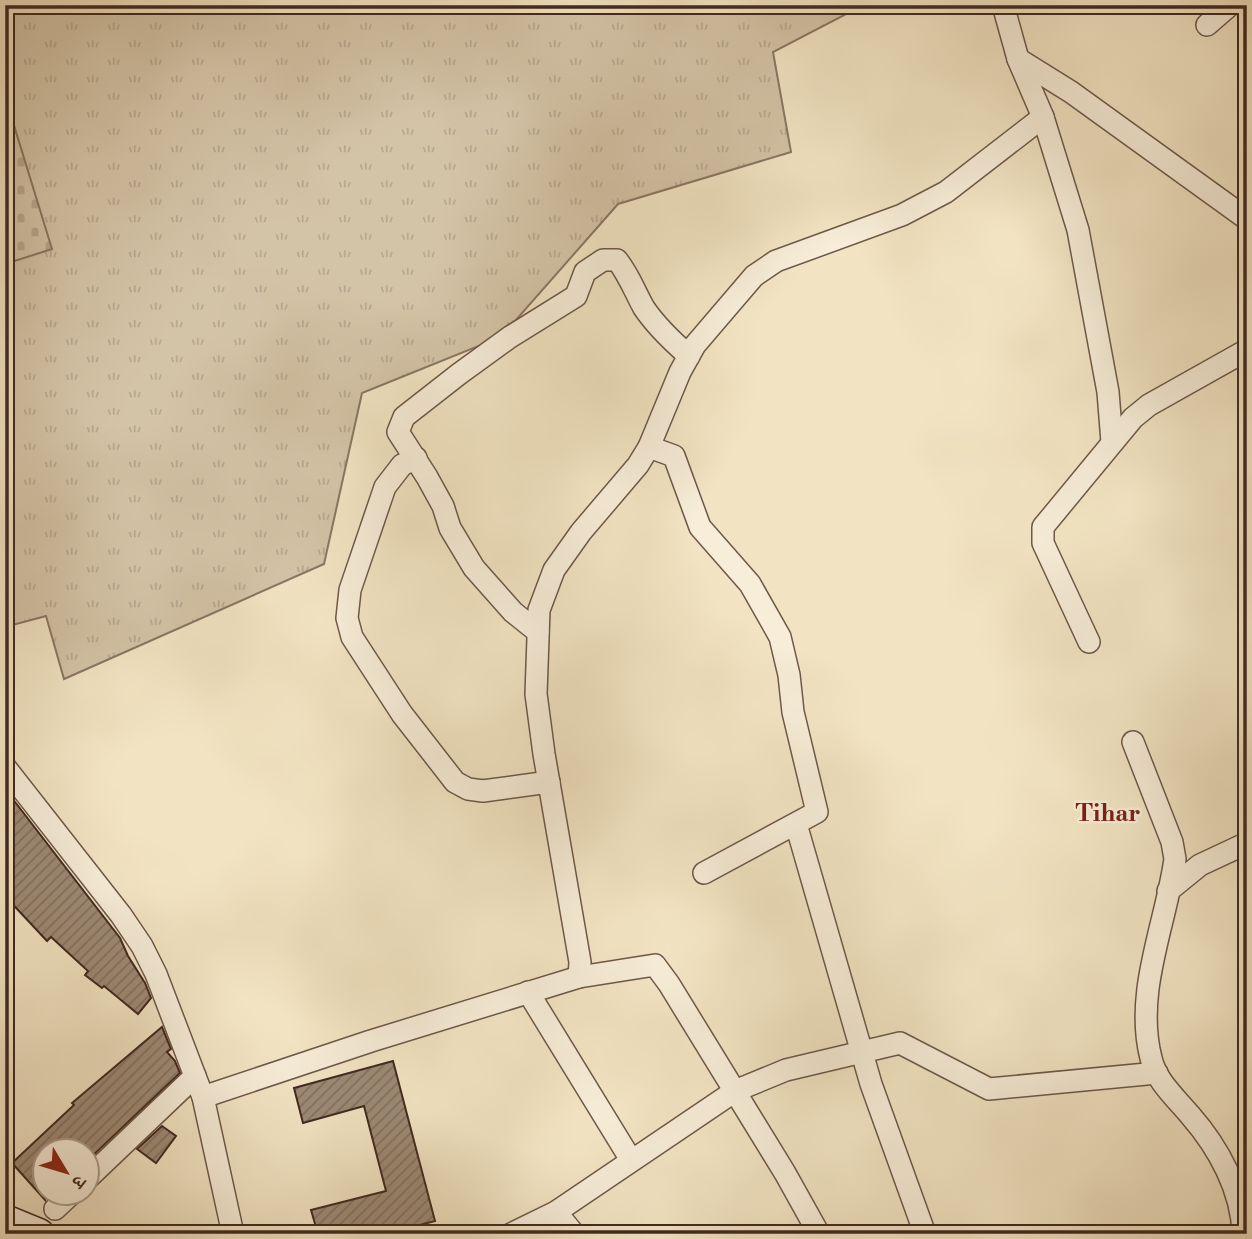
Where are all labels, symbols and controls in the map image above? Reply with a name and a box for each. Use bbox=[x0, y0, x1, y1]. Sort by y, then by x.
district label: Tihar bbox=[1075, 799, 1141, 829]
north arrow bbox=[32, 1138, 102, 1208]
text: उ bbox=[65, 1169, 92, 1194]

